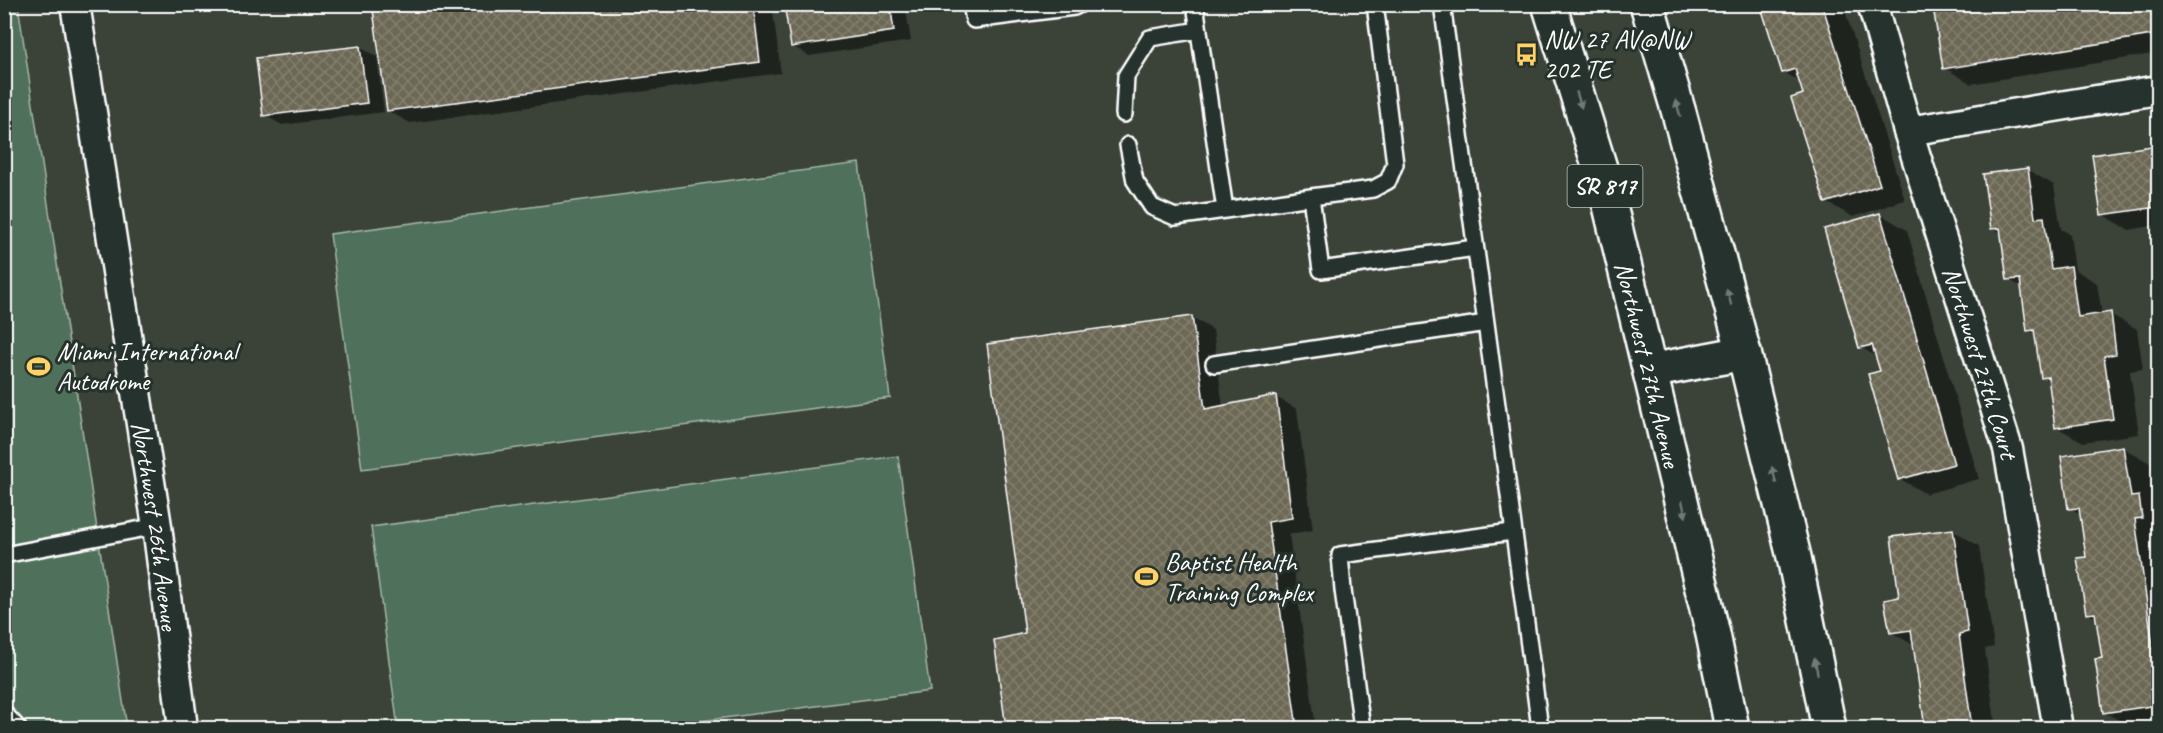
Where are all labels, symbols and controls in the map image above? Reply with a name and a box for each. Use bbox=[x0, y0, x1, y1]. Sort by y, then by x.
place label: NW 27 AV@NW 202 TE bbox=[1544, 23, 1693, 86]
bus stop icon: NW 27 AV@NW 202 TE bbox=[1513, 41, 1539, 67]
one-way arrow bbox=[1575, 92, 1584, 110]
one-way arrow bbox=[1673, 99, 1682, 117]
road number: SR 817 bbox=[1568, 165, 1642, 207]
street label: Northwest 27th Avenue bbox=[1607, 258, 1689, 472]
street label: Northwest 27th Court bbox=[1935, 263, 2026, 463]
one-way arrow bbox=[1723, 288, 1733, 306]
place label: Miami International Autodrome bbox=[57, 335, 241, 398]
sports icon: Miami International Autodrome bbox=[26, 353, 52, 379]
street label: Northwest 26th Avenue bbox=[124, 419, 187, 634]
one-way arrow bbox=[1769, 466, 1778, 484]
one-way arrow bbox=[1679, 500, 1689, 518]
place label: Baptist Health Training Complex bbox=[1165, 546, 1315, 609]
sports icon: Baptist Health Training Complex bbox=[1134, 564, 1160, 590]
one-way arrow bbox=[1811, 656, 1821, 675]

